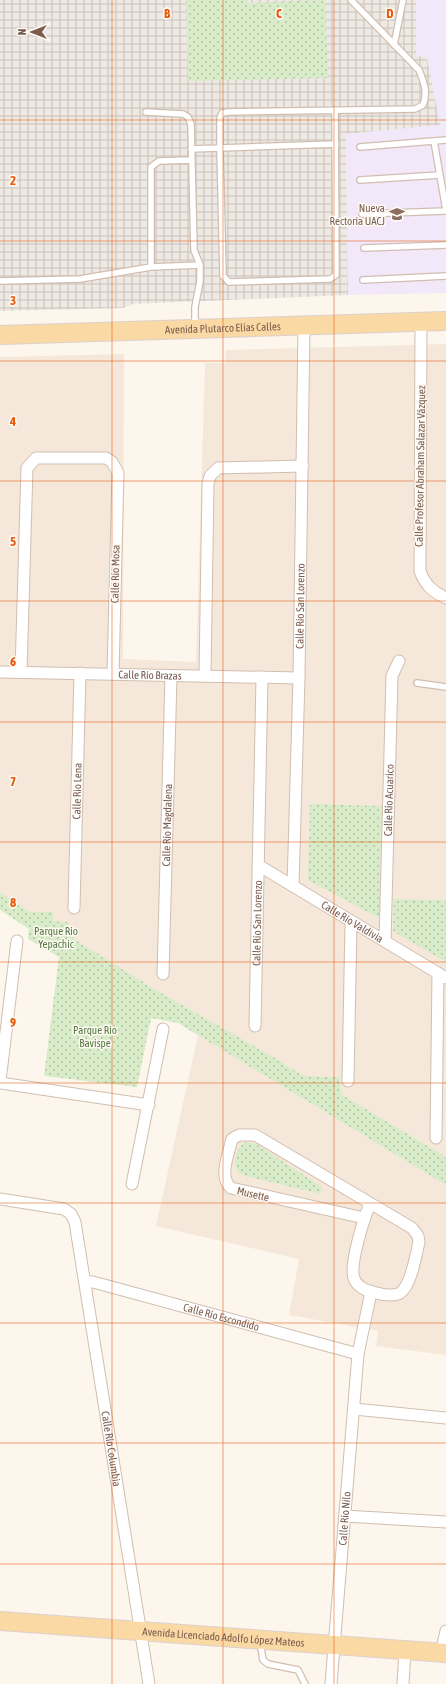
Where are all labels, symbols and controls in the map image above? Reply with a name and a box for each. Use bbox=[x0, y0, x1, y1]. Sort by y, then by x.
text: B bbox=[164, 6, 171, 21]
text: C bbox=[276, 6, 282, 21]
text: D bbox=[386, 6, 394, 21]
north arrow bbox=[12, 12, 52, 52]
text: N bbox=[16, 29, 28, 35]
text: 2 bbox=[10, 173, 16, 188]
place label: Nueva Rectoría UACJ bbox=[330, 202, 385, 227]
school or university icon: Nueva Rectoría UACJ bbox=[388, 205, 406, 223]
text: 3 bbox=[10, 293, 16, 308]
street label: Avenida Plutarco Elías Calles bbox=[165, 320, 281, 336]
street label: Calle Profesor Abraham Salazar Vázquez bbox=[413, 385, 427, 547]
text: 4 bbox=[9, 414, 16, 429]
text: 5 bbox=[10, 534, 16, 549]
street label: Calle Río Mosa bbox=[108, 545, 122, 603]
street label: Calle Río San Lorenzo bbox=[293, 563, 307, 649]
text: 6 bbox=[10, 654, 16, 669]
street label: Calle Río Brazas bbox=[118, 668, 182, 682]
street label: Calle Rio Lena bbox=[70, 763, 84, 820]
street label: Calle Río Acuarico bbox=[382, 764, 396, 836]
text: 7 bbox=[10, 774, 16, 789]
street label: Calle Río Magdalena bbox=[160, 784, 174, 867]
street label: Calle Río San Lorenzo bbox=[250, 880, 264, 966]
text: 8 bbox=[10, 895, 16, 910]
street label: Calle Río Valdivia bbox=[319, 898, 385, 945]
park label: Parque Rio Yepachic bbox=[34, 925, 78, 950]
text: 9 bbox=[10, 1015, 16, 1030]
park label: Parque Rio Bavispe bbox=[73, 1024, 117, 1049]
street label: Musette bbox=[236, 1184, 270, 1204]
street label: Calle Río Escondido bbox=[182, 1301, 261, 1333]
street label: Calle Río Columbia bbox=[99, 1410, 123, 1487]
street label: Calle Río Nilo bbox=[336, 1491, 353, 1546]
street label: Avenida Licenciado Adolfo López Mateos bbox=[142, 1625, 305, 1649]

